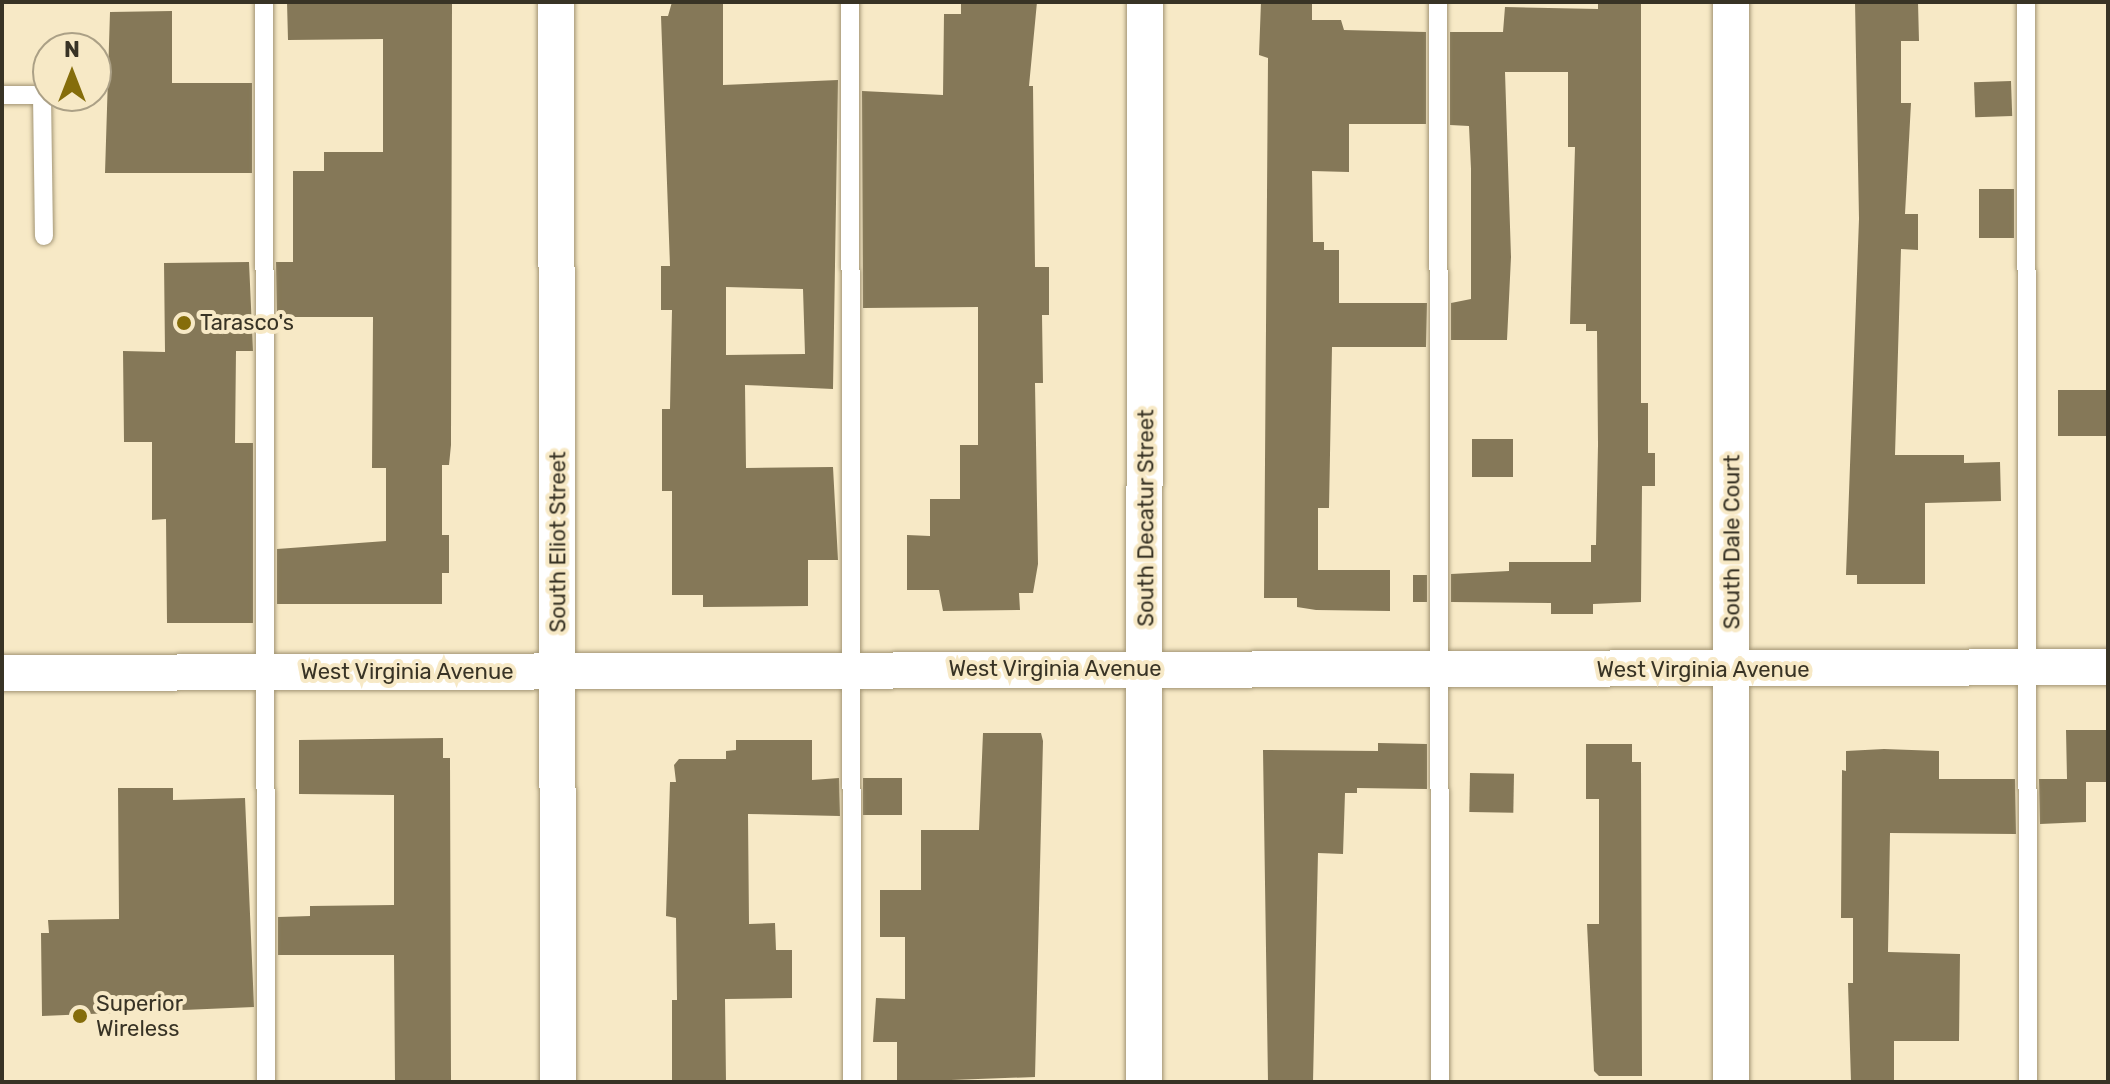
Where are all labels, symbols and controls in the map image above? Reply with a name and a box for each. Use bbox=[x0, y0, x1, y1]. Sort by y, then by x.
north arrow bbox=[32, 32, 112, 112]
text: N bbox=[64, 36, 80, 63]
place label: Tarasco's bbox=[200, 310, 294, 336]
marker: Tarasco's bbox=[175, 314, 193, 332]
street label: South Decatur Street bbox=[1133, 409, 1159, 627]
street label: South Eliot Street bbox=[545, 451, 571, 633]
street label: South Dale Court bbox=[1719, 455, 1745, 629]
street label: West Virginia Avenue bbox=[948, 656, 1162, 682]
street label: West Virginia Avenue bbox=[1596, 657, 1810, 683]
street label: West Virginia Avenue bbox=[300, 659, 514, 685]
place label: Superior Wireless bbox=[96, 990, 183, 1042]
marker: Superior Wireless bbox=[71, 1007, 89, 1025]

